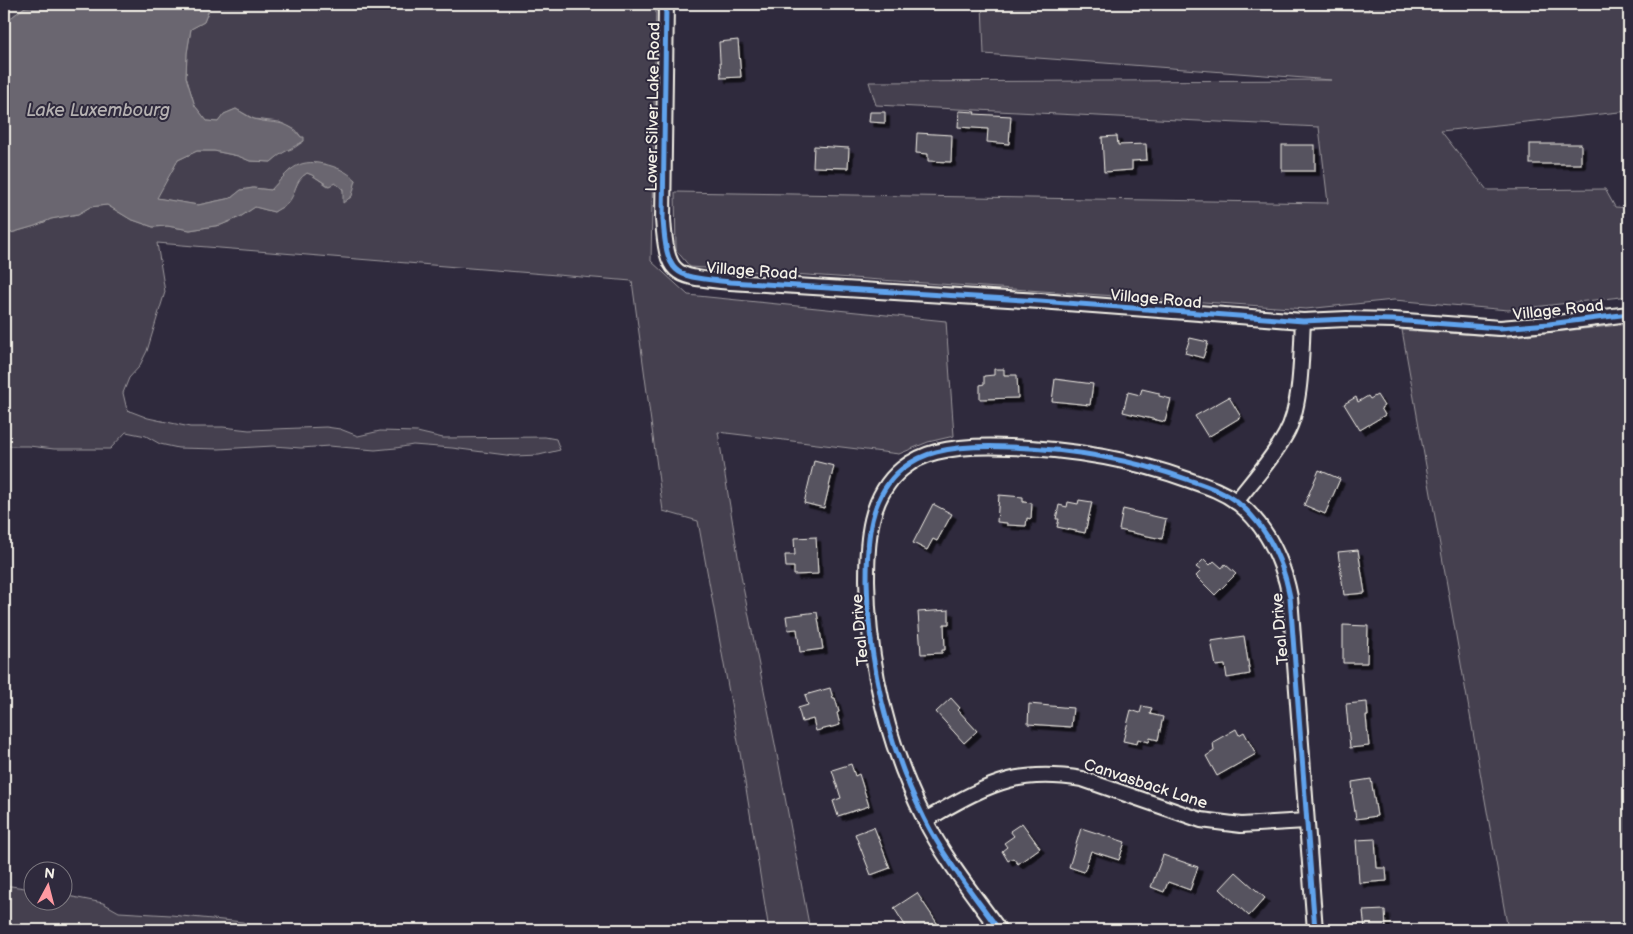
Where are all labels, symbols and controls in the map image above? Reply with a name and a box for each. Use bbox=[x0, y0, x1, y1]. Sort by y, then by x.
street label: Lower Silver Lake Road bbox=[643, 22, 664, 192]
water label: Lake Luxembourg bbox=[26, 100, 170, 121]
street label: Village Road bbox=[706, 259, 798, 284]
street label: Village Road bbox=[1109, 286, 1202, 313]
street label: Village Road bbox=[1512, 296, 1605, 325]
street label: Teal Drive bbox=[1268, 592, 1293, 666]
street label: Teal Drive bbox=[848, 593, 873, 667]
street label: Canvasback Lane bbox=[1081, 755, 1210, 814]
north arrow bbox=[22, 862, 72, 912]
text: N bbox=[43, 865, 56, 883]

